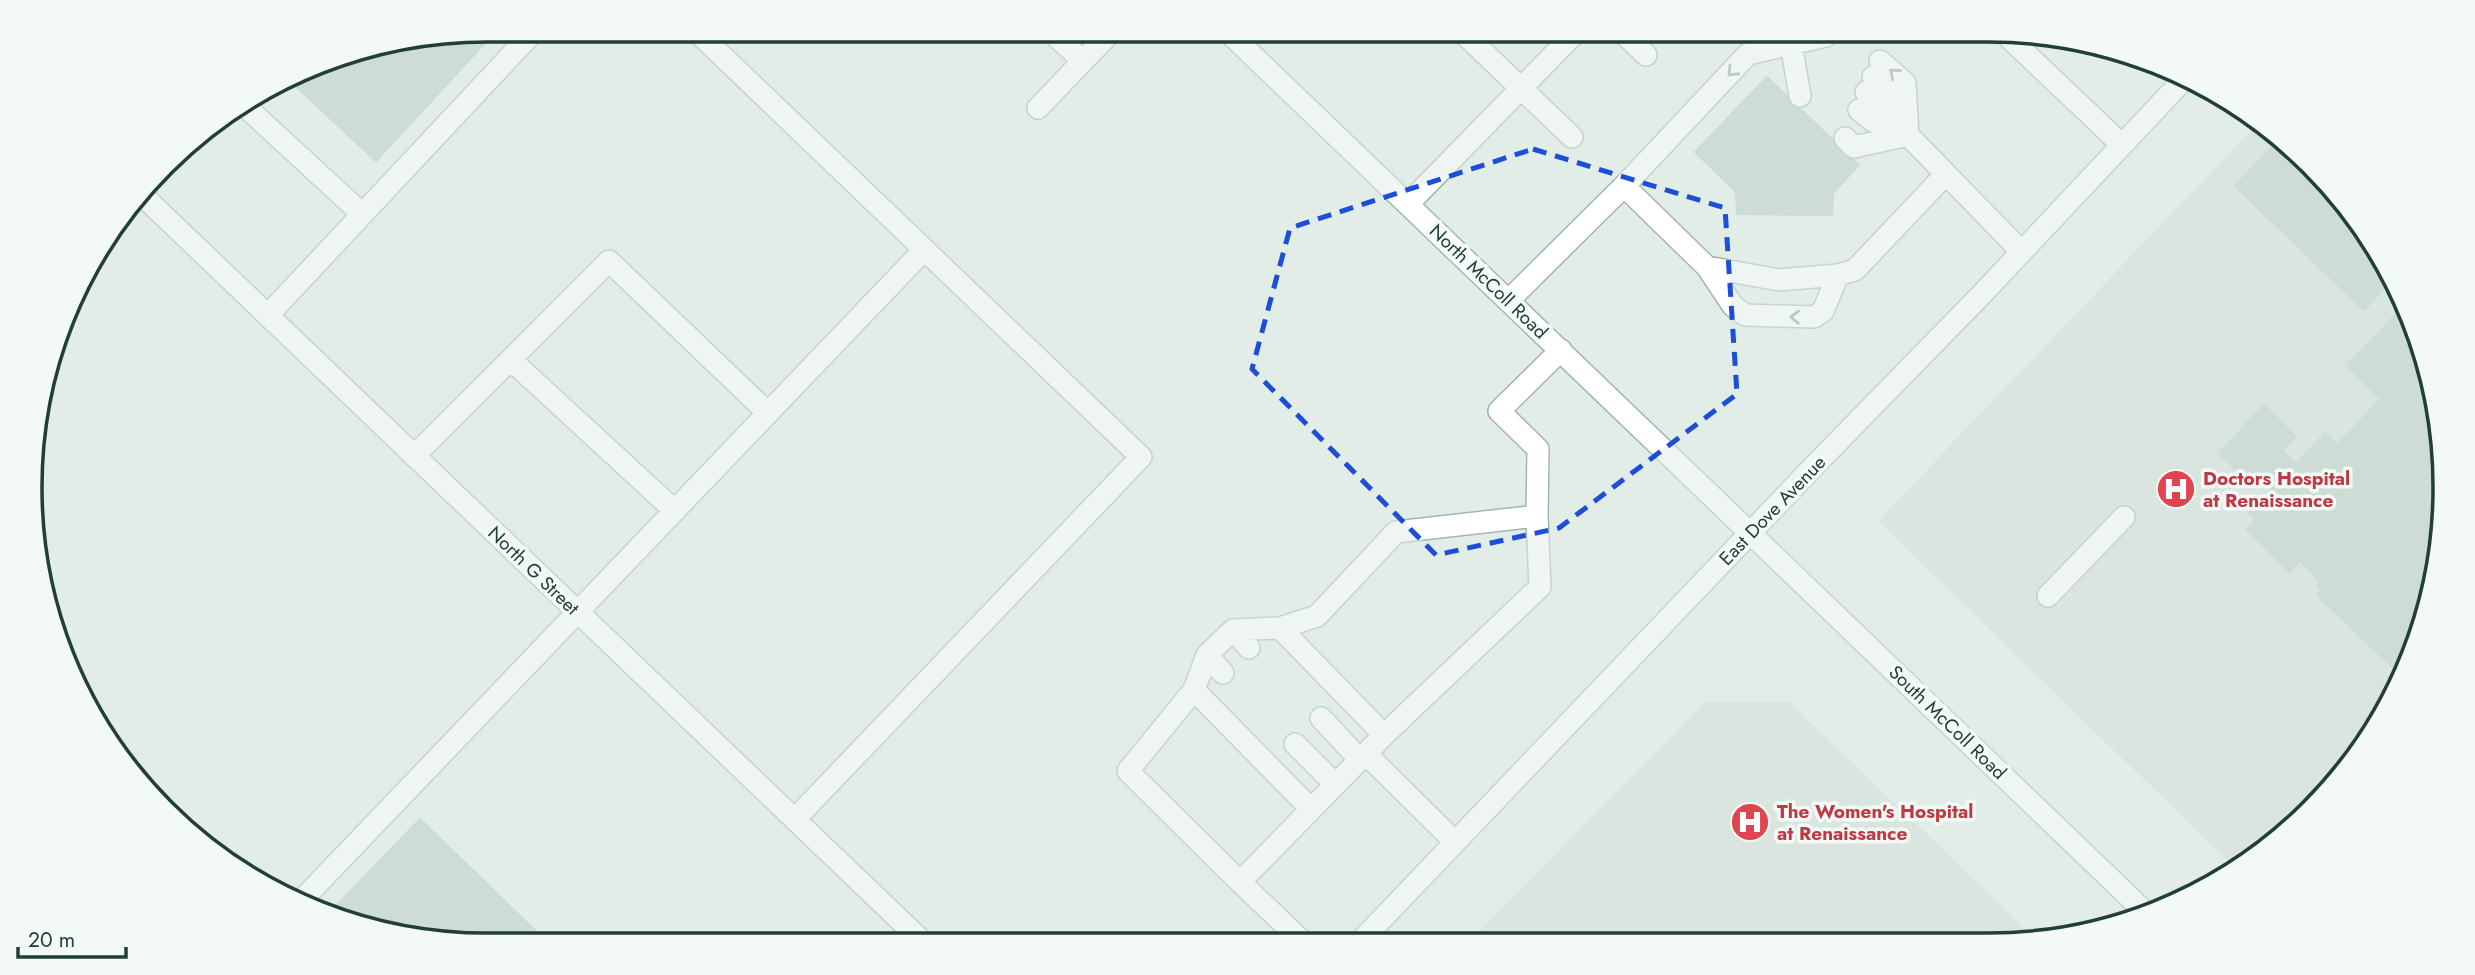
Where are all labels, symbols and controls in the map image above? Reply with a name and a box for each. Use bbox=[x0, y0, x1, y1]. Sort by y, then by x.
one-way arrow bbox=[1727, 64, 1740, 77]
one-way arrow bbox=[1890, 69, 1903, 81]
street label: North McColl Road bbox=[1423, 218, 1554, 345]
one-way arrow bbox=[1789, 309, 1800, 324]
street label: East Dove Avenue bbox=[1713, 449, 1832, 571]
place label: Doctors Hospital at Renaissance bbox=[2203, 465, 2350, 514]
hospital icon: Doctors Hospital at Renaissance bbox=[2155, 468, 2197, 510]
street label: North G Street bbox=[482, 520, 586, 621]
street label: South McColl Road bbox=[1883, 659, 2013, 786]
place label: The Women's Hospital at Renaissance bbox=[1777, 798, 1973, 847]
hospital icon: The Women's Hospital at Renaissance bbox=[1729, 801, 1771, 843]
scale bar bbox=[18, 916, 126, 960]
text: 20 m bbox=[28, 925, 75, 955]

